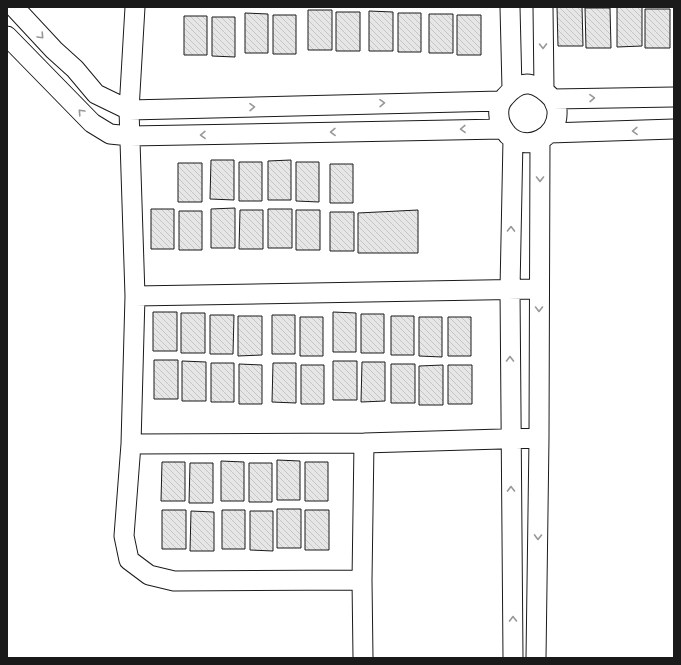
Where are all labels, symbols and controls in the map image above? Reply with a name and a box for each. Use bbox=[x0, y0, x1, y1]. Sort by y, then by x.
one-way arrow bbox=[36, 31, 44, 39]
one-way arrow bbox=[539, 43, 547, 49]
one-way arrow bbox=[589, 94, 595, 102]
one-way arrow bbox=[379, 99, 385, 108]
one-way arrow bbox=[249, 102, 255, 111]
one-way arrow bbox=[78, 109, 86, 117]
one-way arrow bbox=[460, 125, 466, 134]
one-way arrow bbox=[632, 126, 638, 135]
one-way arrow bbox=[330, 128, 336, 136]
one-way arrow bbox=[200, 131, 206, 139]
one-way arrow bbox=[536, 176, 544, 182]
one-way arrow bbox=[507, 226, 515, 232]
one-way arrow bbox=[535, 306, 543, 312]
one-way arrow bbox=[506, 356, 514, 362]
one-way arrow bbox=[507, 486, 515, 492]
one-way arrow bbox=[534, 534, 542, 540]
one-way arrow bbox=[508, 616, 517, 622]

